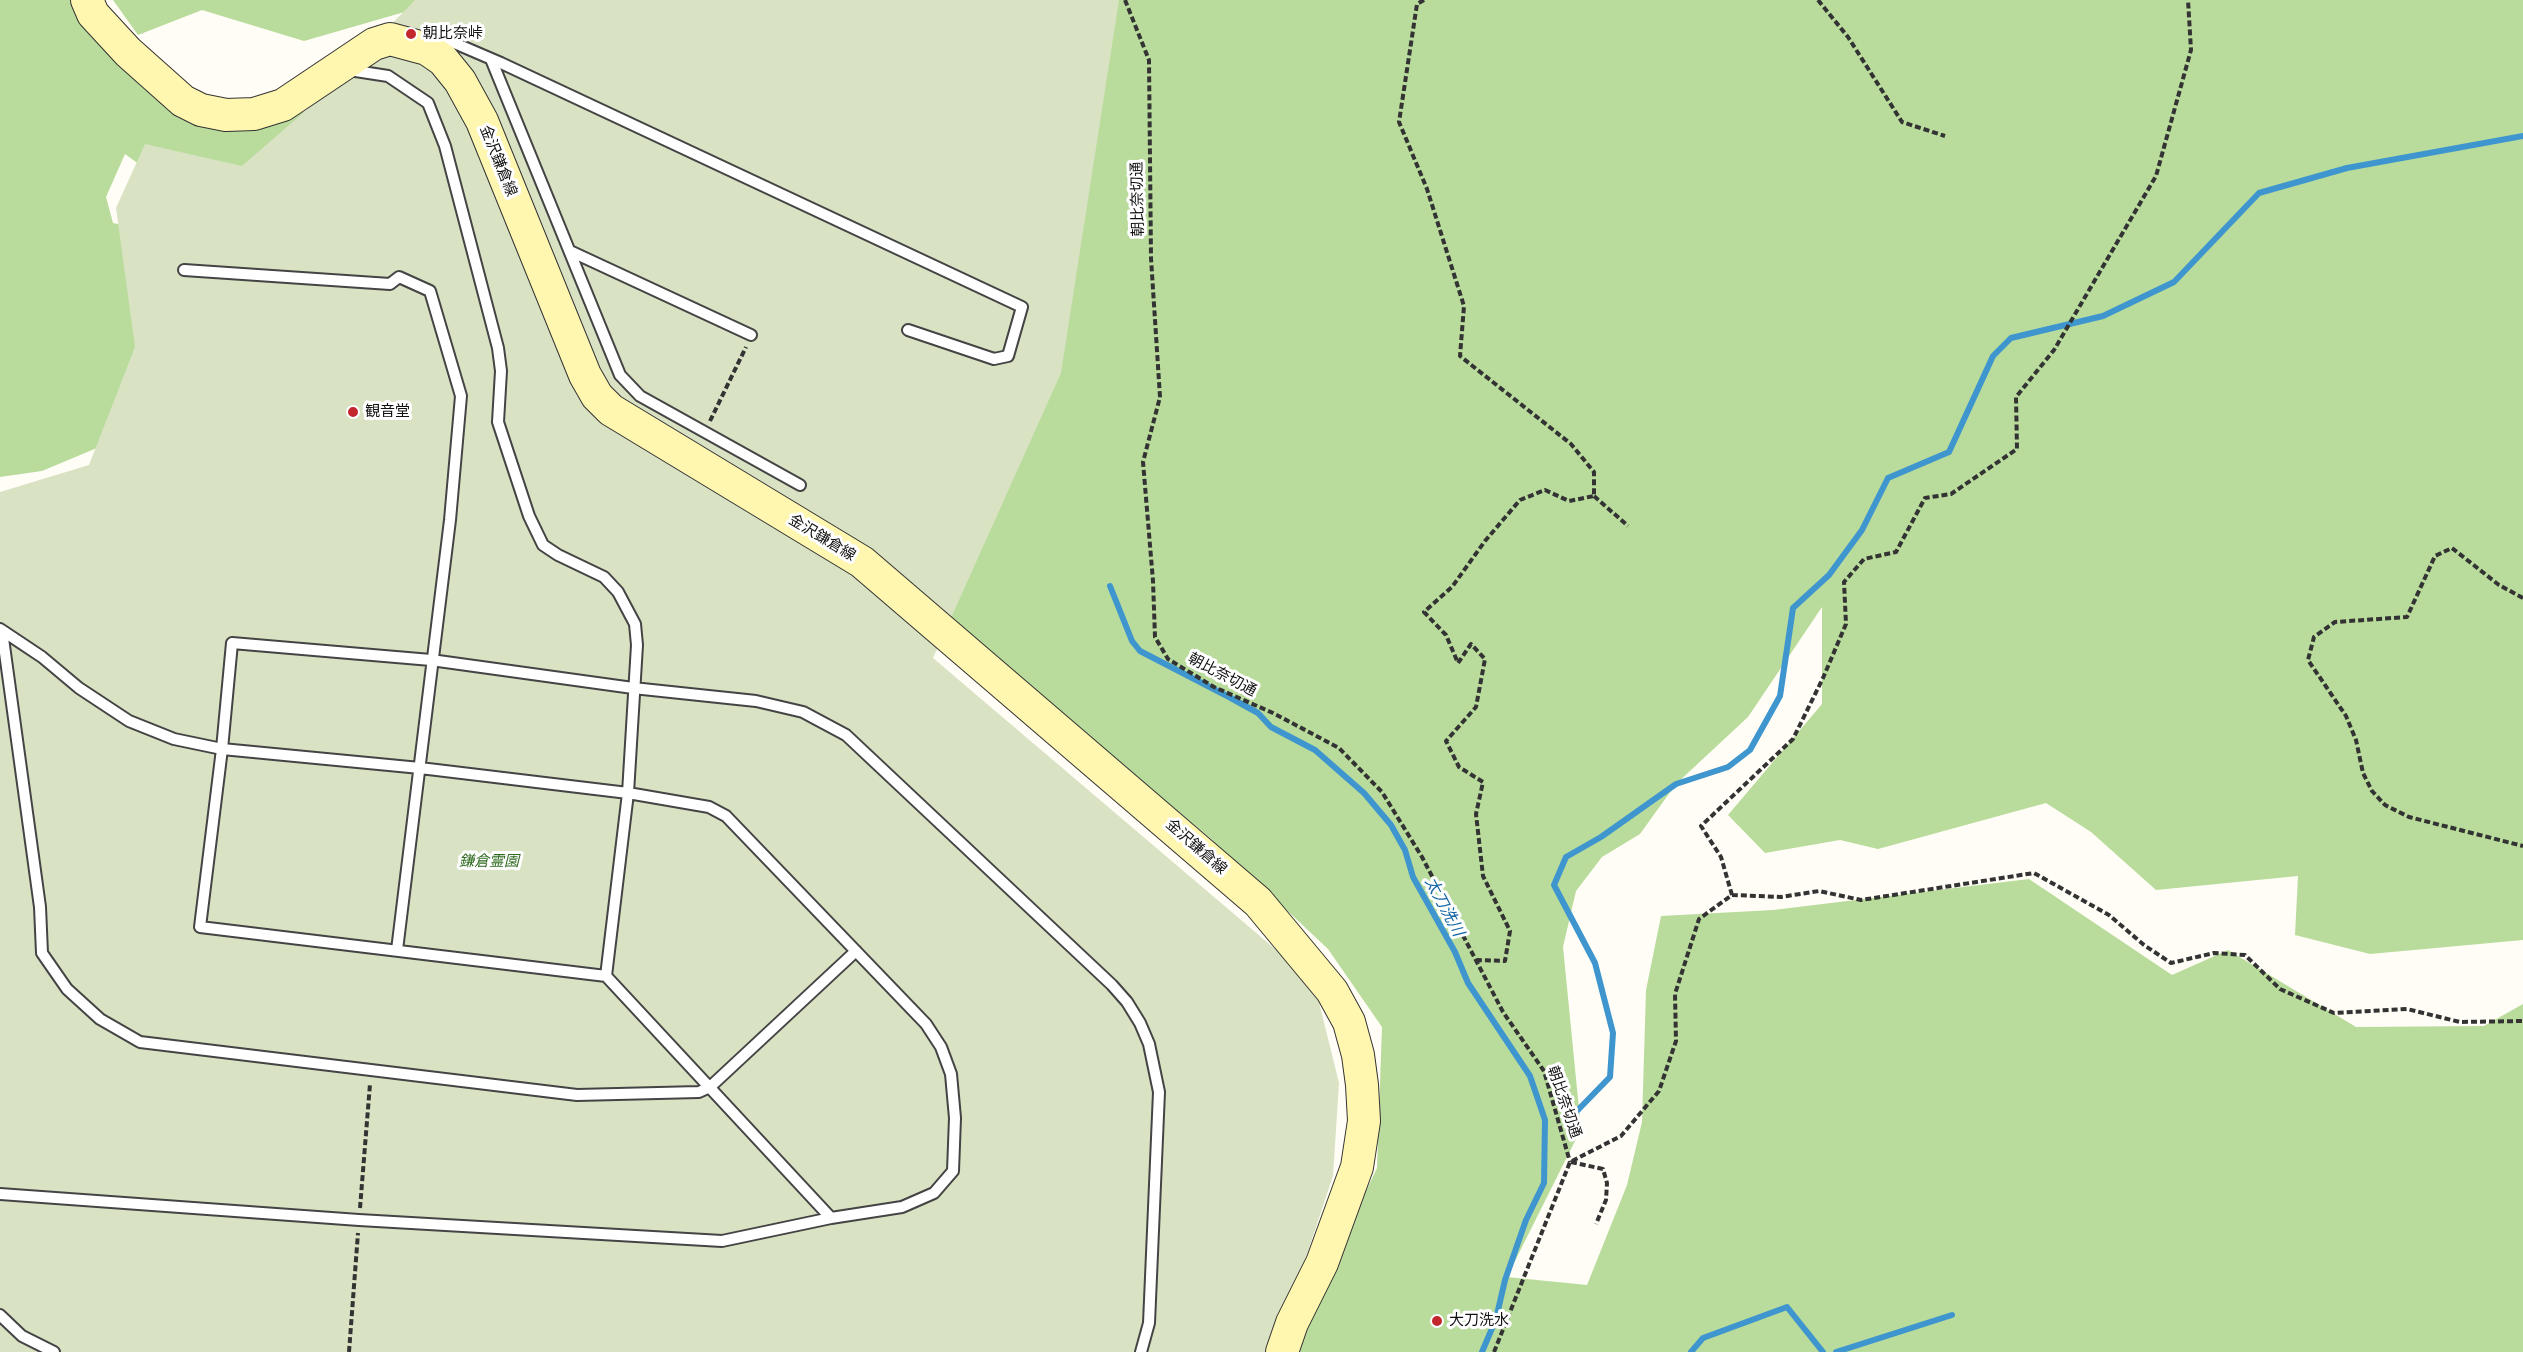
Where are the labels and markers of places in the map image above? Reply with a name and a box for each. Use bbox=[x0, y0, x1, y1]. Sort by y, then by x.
place label: 朝比奈峠 bbox=[423, 25, 483, 43]
marker: 朝比奈峠 bbox=[404, 27, 418, 41]
place label: 観音堂 bbox=[365, 403, 410, 421]
marker: 観音堂 bbox=[346, 405, 360, 419]
place label: 大刀洗水 bbox=[1449, 1312, 1509, 1330]
marker: 大刀洗水 bbox=[1430, 1314, 1444, 1328]

